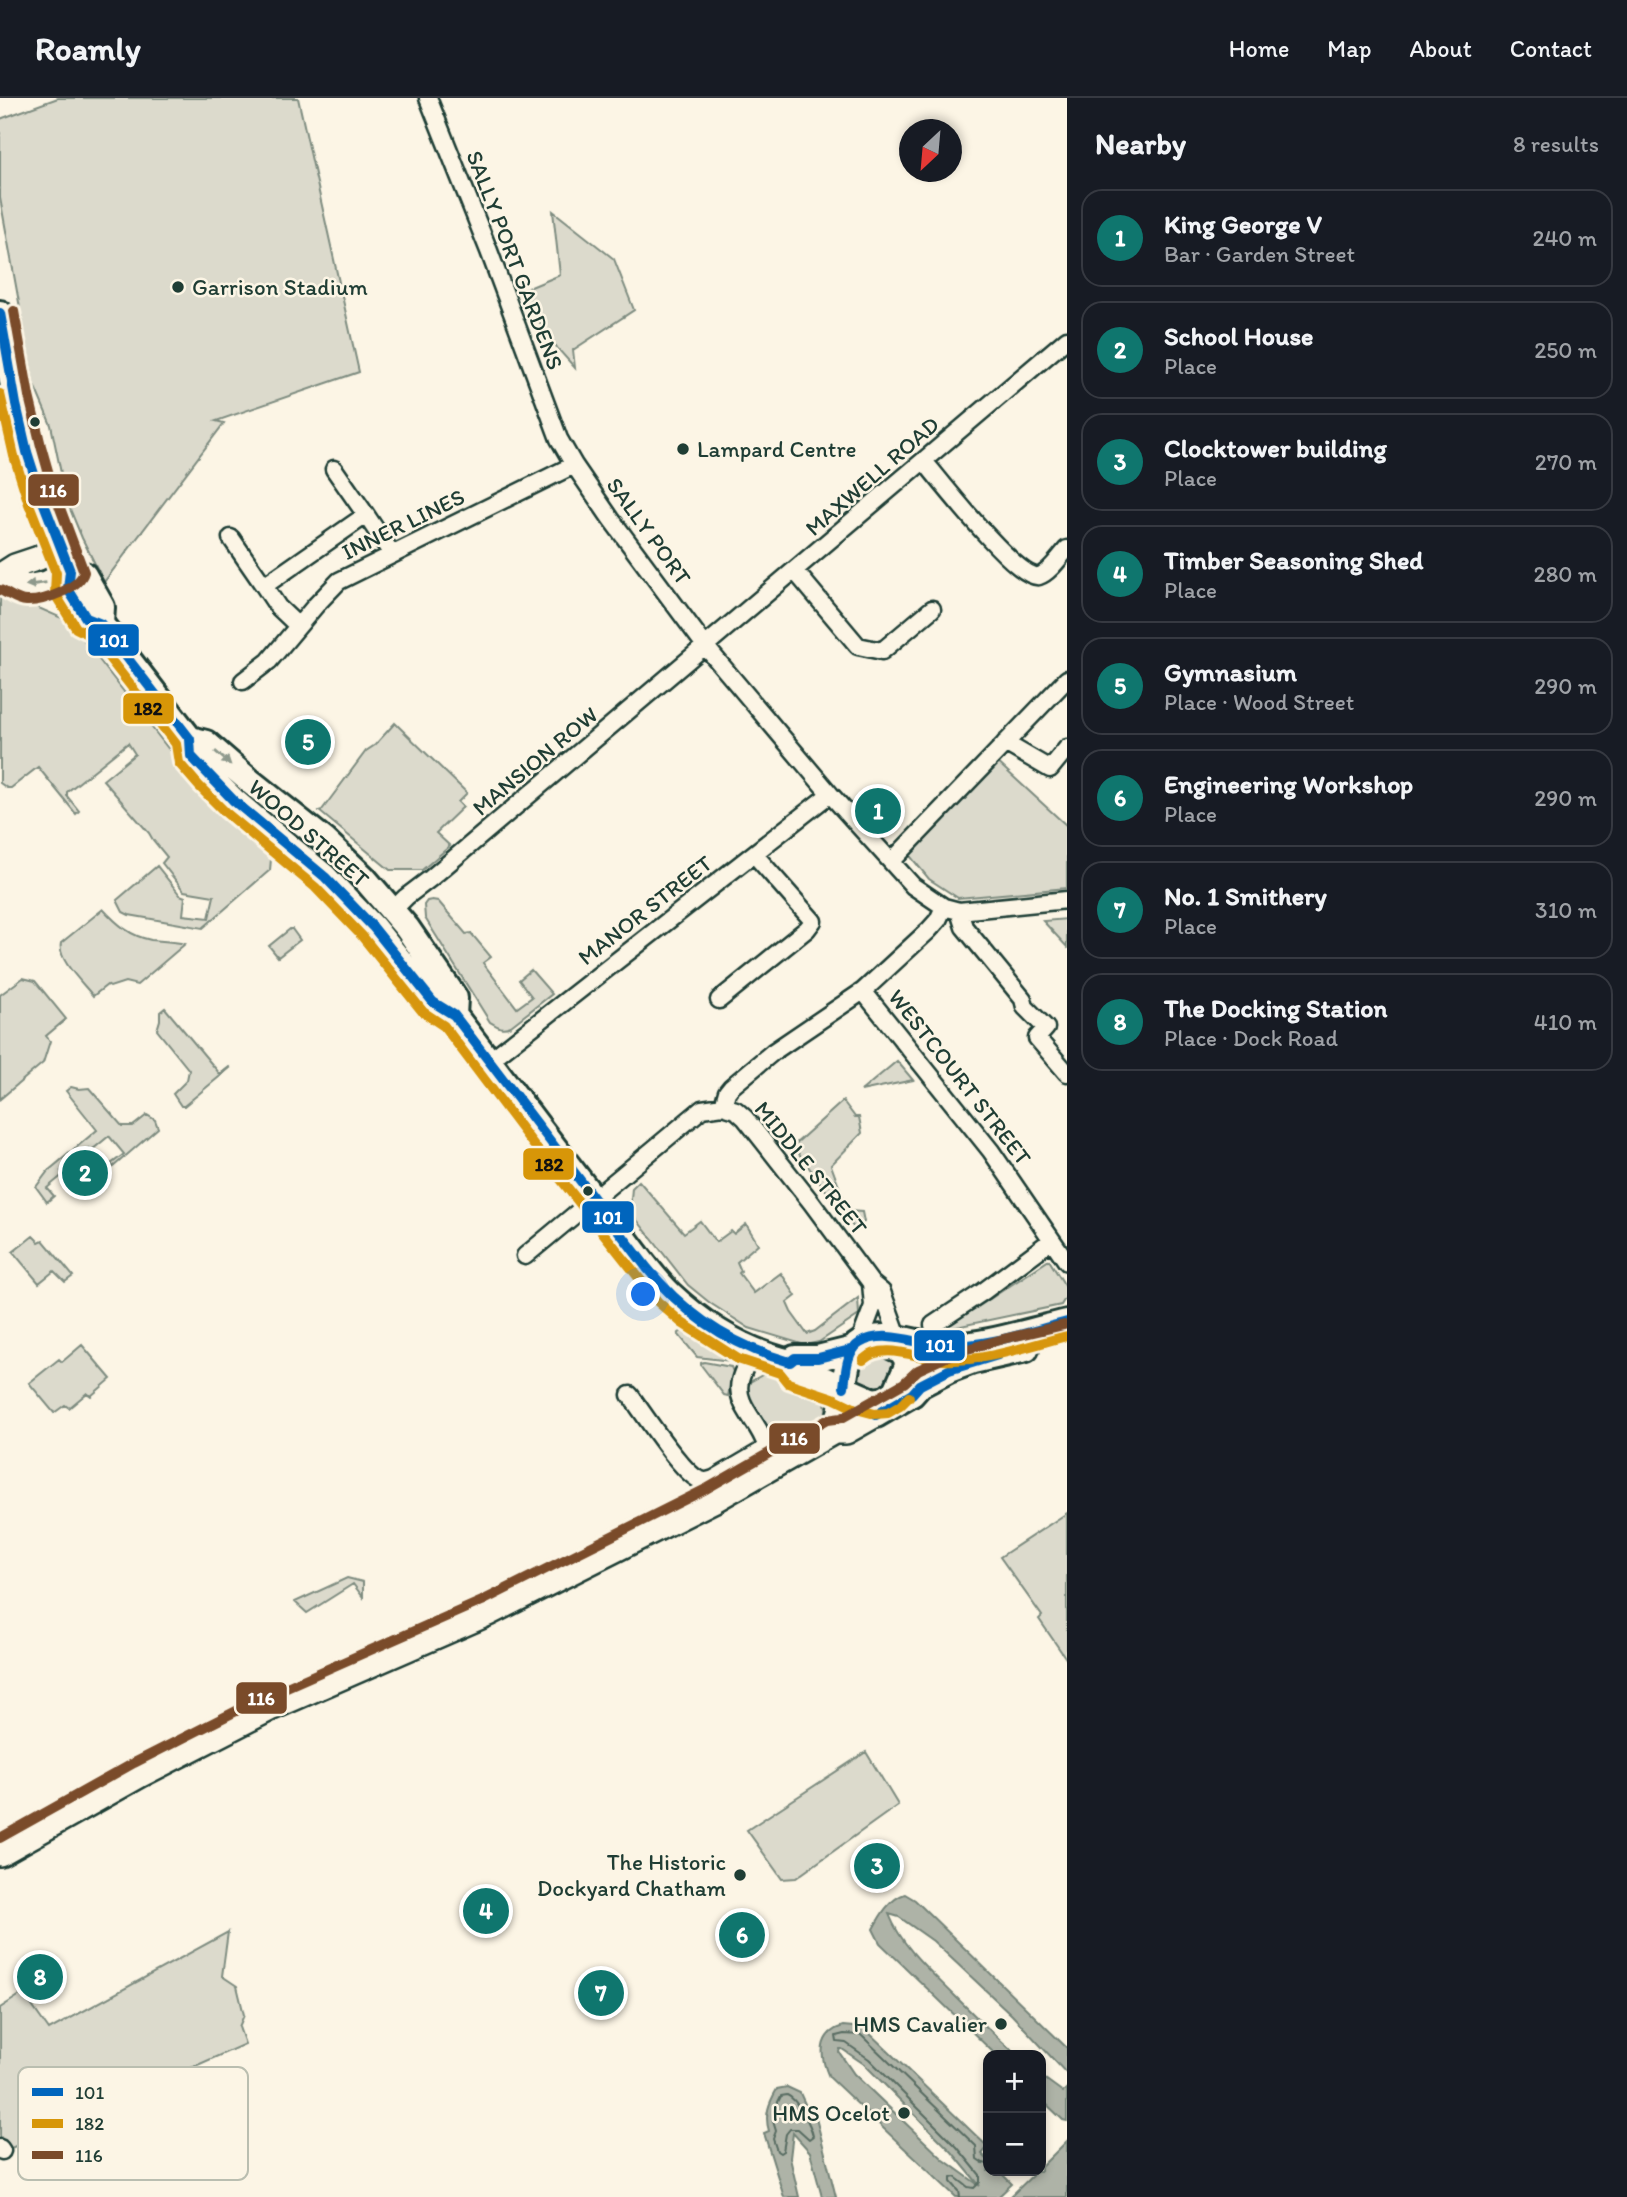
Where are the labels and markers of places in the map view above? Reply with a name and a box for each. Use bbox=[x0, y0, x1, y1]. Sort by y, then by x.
place label: Garrison Stadium bbox=[192, 273, 368, 301]
marker: Garrison Stadium bbox=[170, 279, 186, 295]
unlabelled marker bbox=[28, 415, 42, 429]
place label: Lampard Centre bbox=[697, 435, 856, 463]
marker: Lampard Centre bbox=[675, 441, 691, 457]
pin: 5 bbox=[285, 716, 331, 768]
pin: 1 bbox=[855, 785, 901, 837]
pin: 2 bbox=[62, 1147, 108, 1199]
unlabelled marker bbox=[581, 1184, 595, 1198]
pin: 3 bbox=[854, 1840, 900, 1892]
place label: The Historic Dockyard Chatham bbox=[537, 1848, 726, 1902]
marker: The Historic Dockyard Chatham bbox=[732, 1867, 748, 1883]
pin: 4 bbox=[463, 1885, 509, 1937]
pin: 6 bbox=[719, 1909, 765, 1961]
pin: 8 bbox=[17, 1951, 63, 2003]
pin: 7 bbox=[578, 1967, 624, 2019]
place label: HMS Cavalier bbox=[853, 2010, 987, 2038]
marker: HMS Cavalier bbox=[993, 2016, 1009, 2032]
place label: HMS Ocelot bbox=[772, 2099, 890, 2127]
marker: HMS Ocelot bbox=[896, 2105, 912, 2121]

